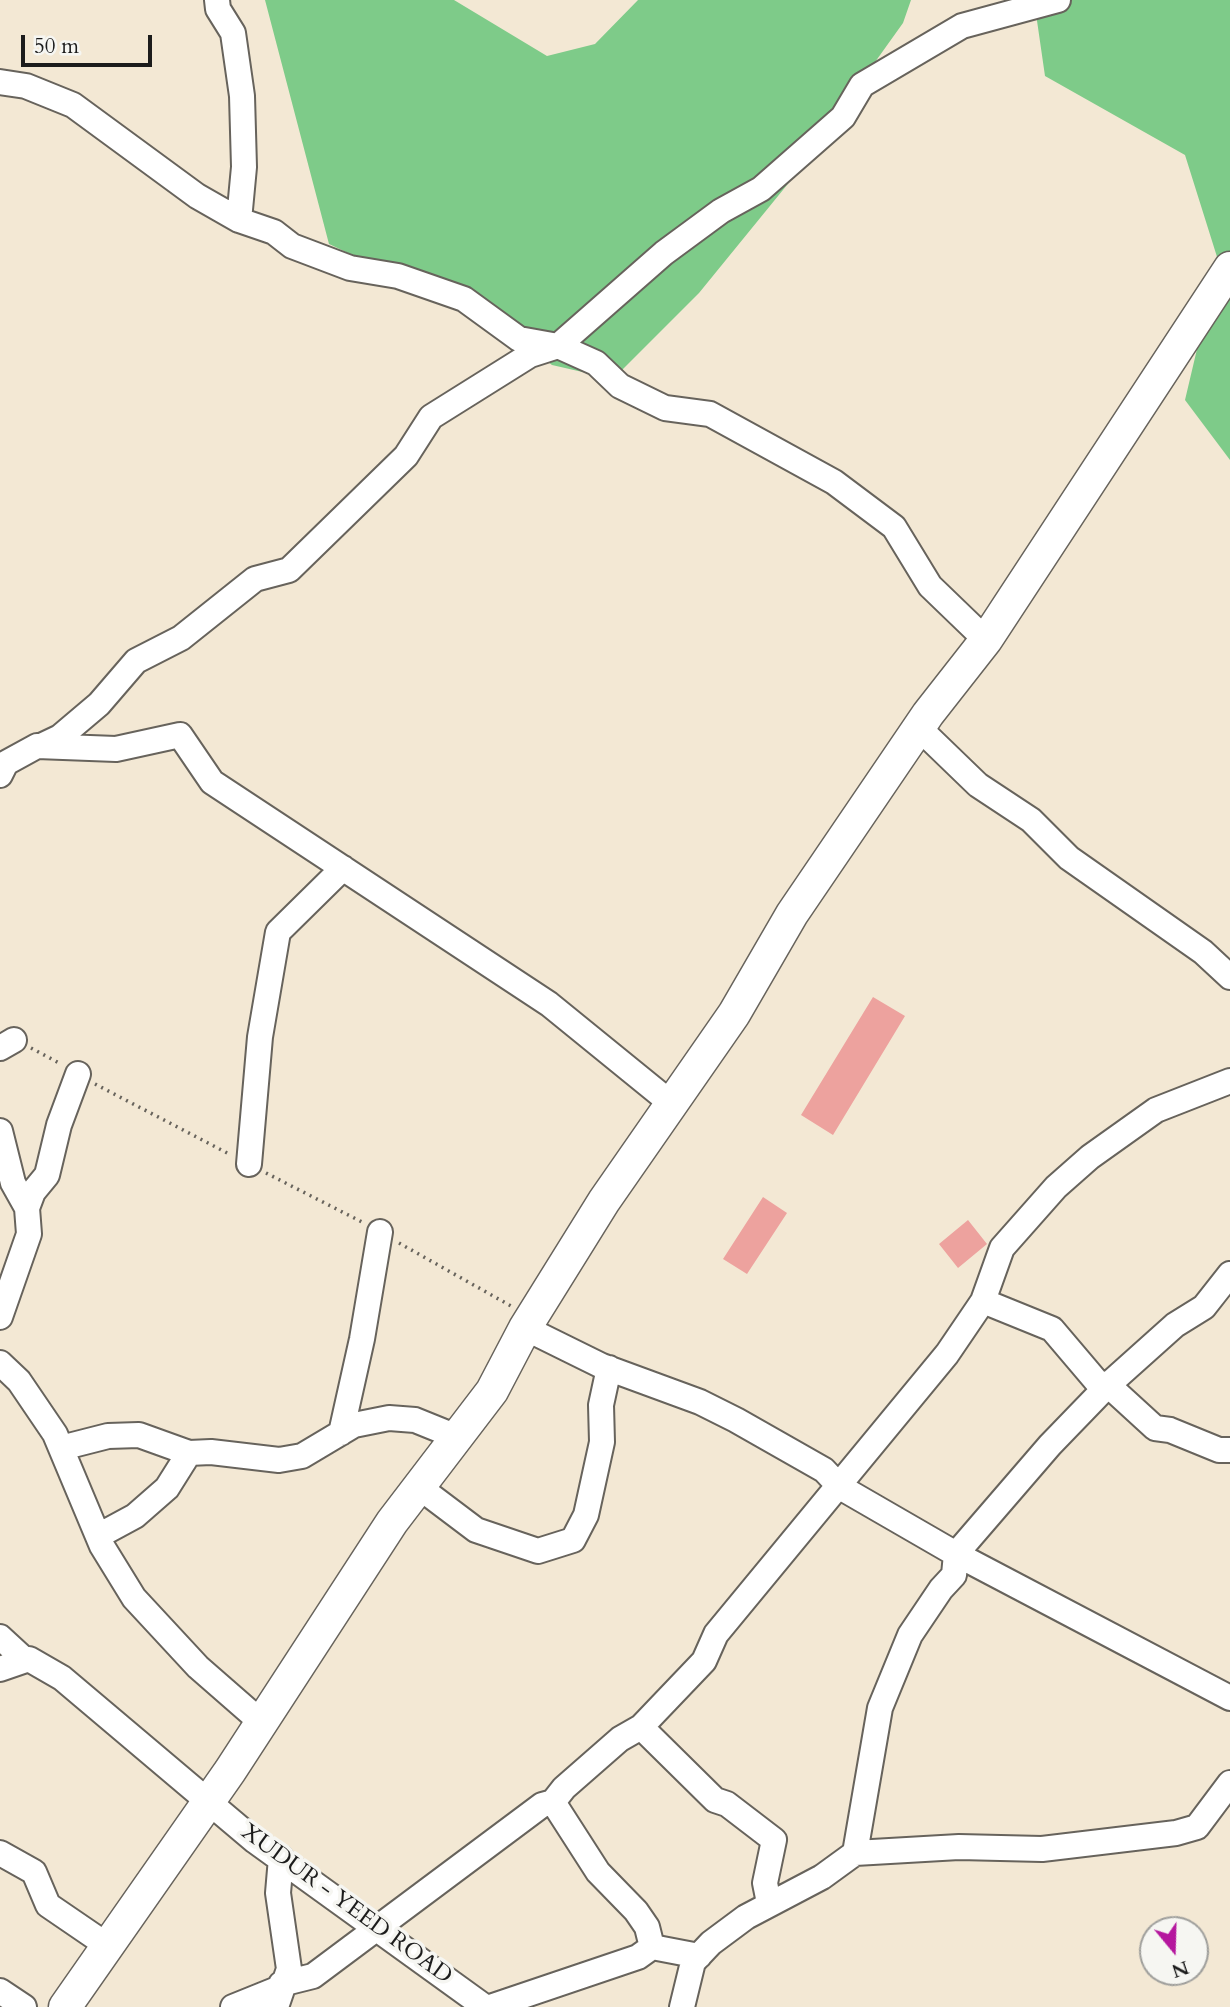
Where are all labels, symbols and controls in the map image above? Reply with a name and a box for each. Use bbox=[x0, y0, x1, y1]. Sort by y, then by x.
scale bar bbox=[24, 21, 156, 65]
text: 50 m bbox=[34, 32, 79, 61]
street label: XUDUR - YEED ROAD bbox=[235, 1819, 457, 1991]
north arrow bbox=[1139, 1916, 1209, 1986]
text: N bbox=[1168, 1954, 1192, 1984]

